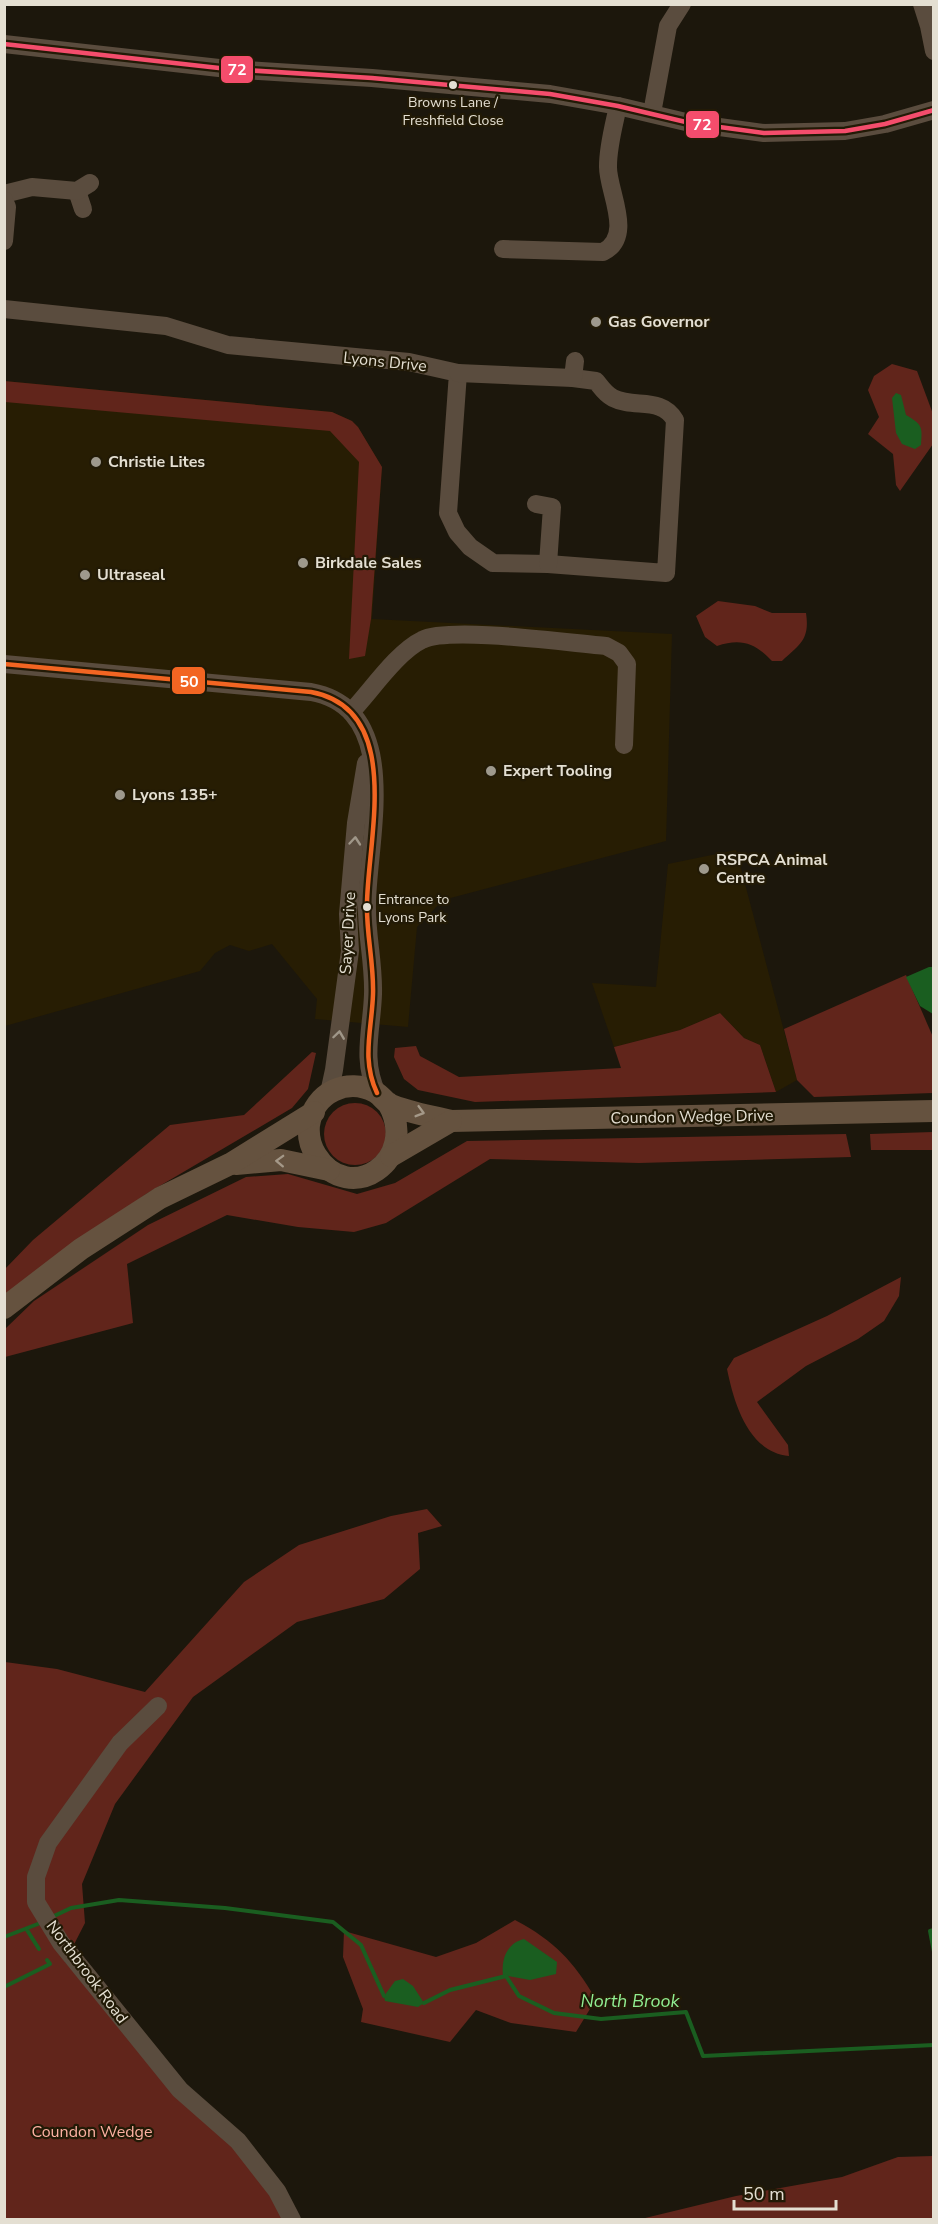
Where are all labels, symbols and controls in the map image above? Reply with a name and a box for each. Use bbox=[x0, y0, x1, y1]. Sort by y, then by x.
line badge: 72 bbox=[220, 55, 254, 84]
text: 72 bbox=[227, 59, 247, 81]
marker: Browns Lane / Freshfield Close bbox=[447, 79, 459, 91]
place label: Browns Lane / Freshfield Close bbox=[402, 93, 504, 130]
line badge: 72 bbox=[685, 110, 720, 139]
text: 72 bbox=[692, 114, 712, 136]
place label: Gas Governor bbox=[608, 311, 710, 333]
marker: Gas Governor bbox=[589, 315, 603, 329]
street label: Lyons Drive bbox=[342, 347, 428, 377]
place label: Christie Lites bbox=[108, 451, 205, 473]
marker: Christie Lites bbox=[89, 455, 103, 469]
place label: Birkdale Sales bbox=[315, 552, 422, 574]
marker: Birkdale Sales bbox=[296, 556, 310, 570]
place label: Ultraseal bbox=[97, 564, 165, 586]
marker: Ultraseal bbox=[78, 568, 92, 582]
line badge: 50 bbox=[171, 666, 206, 695]
text: 50 bbox=[179, 671, 199, 693]
place label: Expert Tooling bbox=[503, 760, 612, 782]
marker: Expert Tooling bbox=[484, 764, 498, 778]
place label: Lyons 135+ bbox=[132, 784, 218, 806]
marker: Lyons 135+ bbox=[113, 788, 127, 802]
one-way arrow bbox=[348, 837, 361, 846]
place label: RSPCA Animal Centre bbox=[716, 849, 827, 889]
marker: RSPCA Animal Centre bbox=[697, 862, 711, 876]
place label: Entrance to Lyons Park bbox=[378, 890, 450, 927]
street label: Sayer Drive bbox=[335, 891, 361, 975]
marker: Entrance to Lyons Park bbox=[361, 901, 373, 913]
one-way arrow bbox=[332, 1031, 344, 1040]
one-way arrow bbox=[414, 1105, 425, 1117]
street label: Coundon Wedge Drive bbox=[610, 1105, 774, 1129]
one-way arrow bbox=[275, 1155, 284, 1168]
street label: Northbrook Road bbox=[41, 1916, 133, 2028]
water label: North Brook bbox=[581, 1989, 680, 2013]
park label: Coundon Wedge bbox=[32, 2121, 153, 2143]
scale bar bbox=[734, 2173, 836, 2211]
text: 50 m bbox=[743, 2182, 785, 2206]

